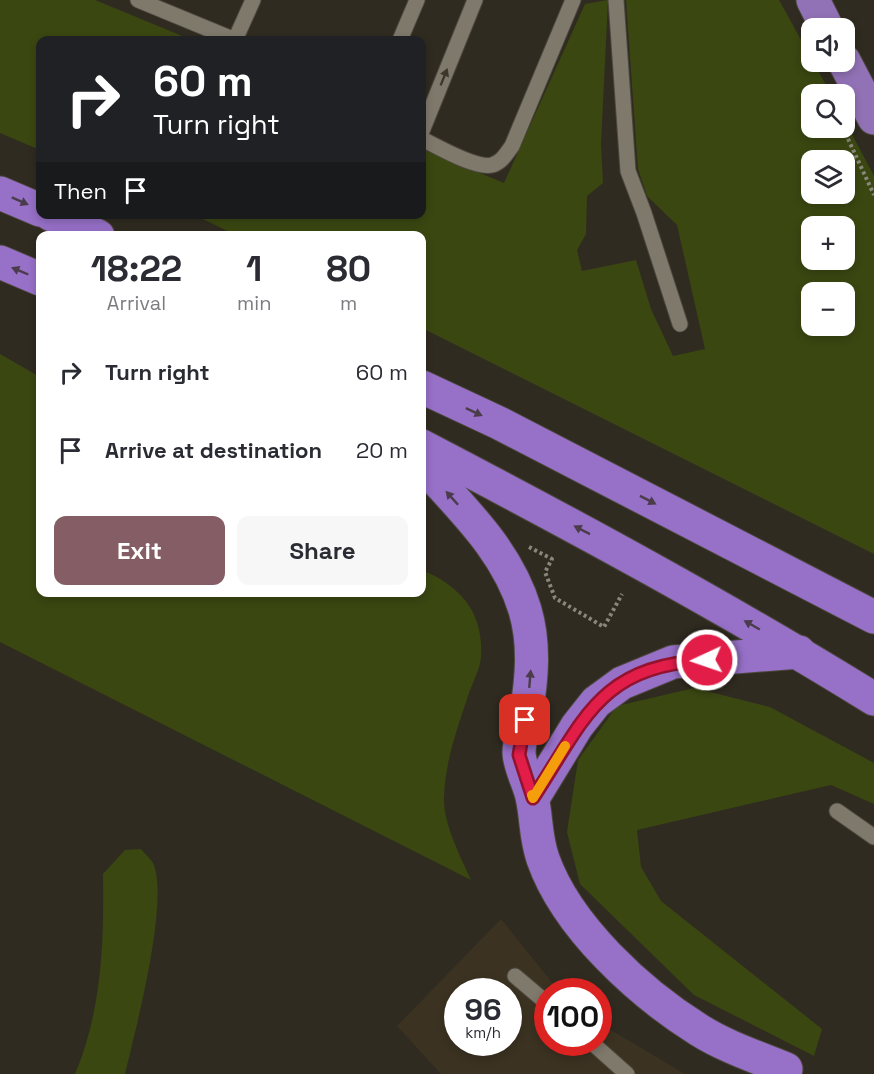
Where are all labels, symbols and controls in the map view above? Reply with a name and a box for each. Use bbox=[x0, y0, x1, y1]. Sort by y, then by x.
map controls bbox=[801, 18, 855, 336]
button: sound bbox=[801, 18, 855, 72]
text: 60 m bbox=[153, 55, 253, 108]
icon: right bbox=[54, 60, 132, 138]
one-way arrow bbox=[439, 68, 449, 86]
button: search bbox=[801, 84, 855, 138]
text: Turn right bbox=[153, 107, 280, 142]
button: layers bbox=[801, 150, 855, 204]
icon: arrive bbox=[119, 174, 152, 207]
text: Then bbox=[54, 177, 107, 205]
one-way arrow bbox=[12, 197, 29, 206]
button: + bbox=[801, 216, 855, 270]
text: 18:22 bbox=[91, 246, 182, 292]
text: 1 bbox=[246, 246, 262, 292]
text: 80 bbox=[326, 246, 371, 292]
one-way arrow bbox=[11, 266, 29, 276]
button: − bbox=[801, 282, 855, 336]
text: Arrival bbox=[107, 290, 166, 316]
text: min bbox=[237, 290, 271, 316]
text: m bbox=[340, 290, 357, 316]
icon: right bbox=[54, 356, 87, 389]
text: Turn right bbox=[105, 358, 210, 386]
text: 60 m bbox=[356, 358, 408, 386]
one-way arrow bbox=[466, 407, 483, 416]
icon: arrive bbox=[54, 434, 87, 467]
text: Arrive at destination bbox=[105, 436, 322, 464]
text: 20 m bbox=[356, 436, 408, 464]
one-way arrow bbox=[446, 491, 459, 506]
one-way arrow bbox=[640, 495, 657, 505]
button: Exit bbox=[54, 516, 225, 585]
button: Share bbox=[237, 516, 408, 585]
one-way arrow bbox=[573, 525, 590, 535]
one-way arrow bbox=[743, 620, 760, 630]
position arrow bbox=[675, 628, 739, 692]
one-way arrow bbox=[525, 669, 535, 688]
pin bbox=[499, 694, 550, 745]
icon: arrive bbox=[508, 703, 541, 736]
speed limit sign: 100 bbox=[534, 978, 612, 1056]
text: 96 bbox=[464, 990, 502, 1029]
text: km/h bbox=[465, 1023, 501, 1042]

